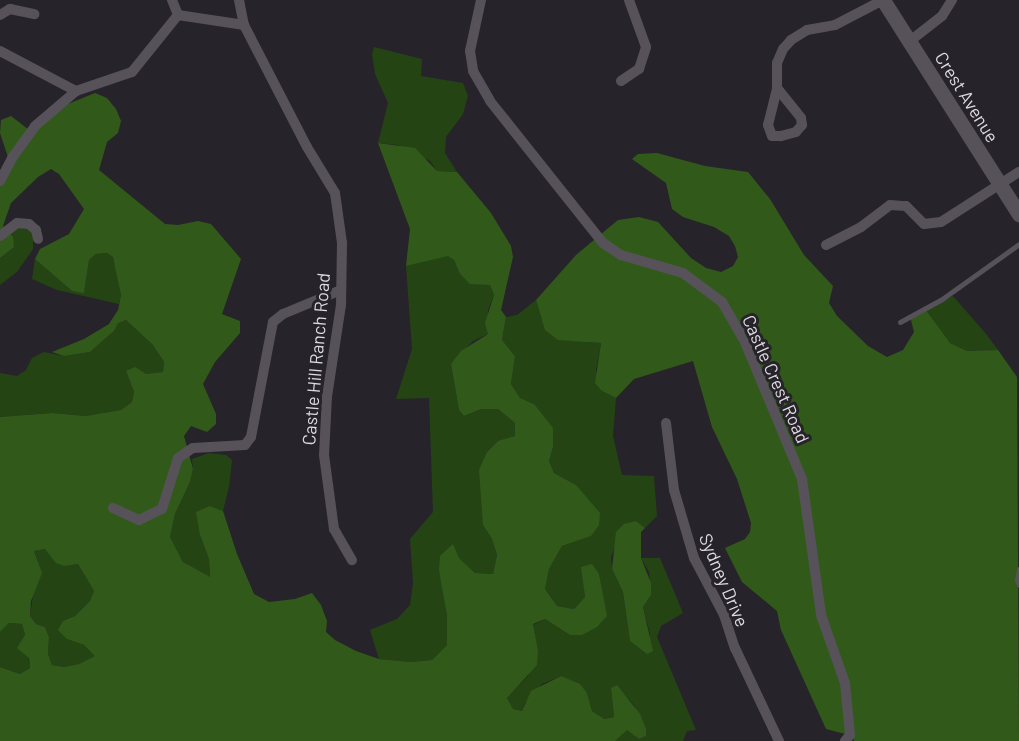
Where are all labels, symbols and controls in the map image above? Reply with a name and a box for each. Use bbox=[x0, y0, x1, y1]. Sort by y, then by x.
street label: Crest Avenue bbox=[931, 48, 1003, 146]
street label: Castle Hill Ranch Road bbox=[298, 272, 334, 446]
street label: Castle Crest Road bbox=[738, 312, 814, 446]
street label: Sydney Drive bbox=[695, 530, 753, 630]

